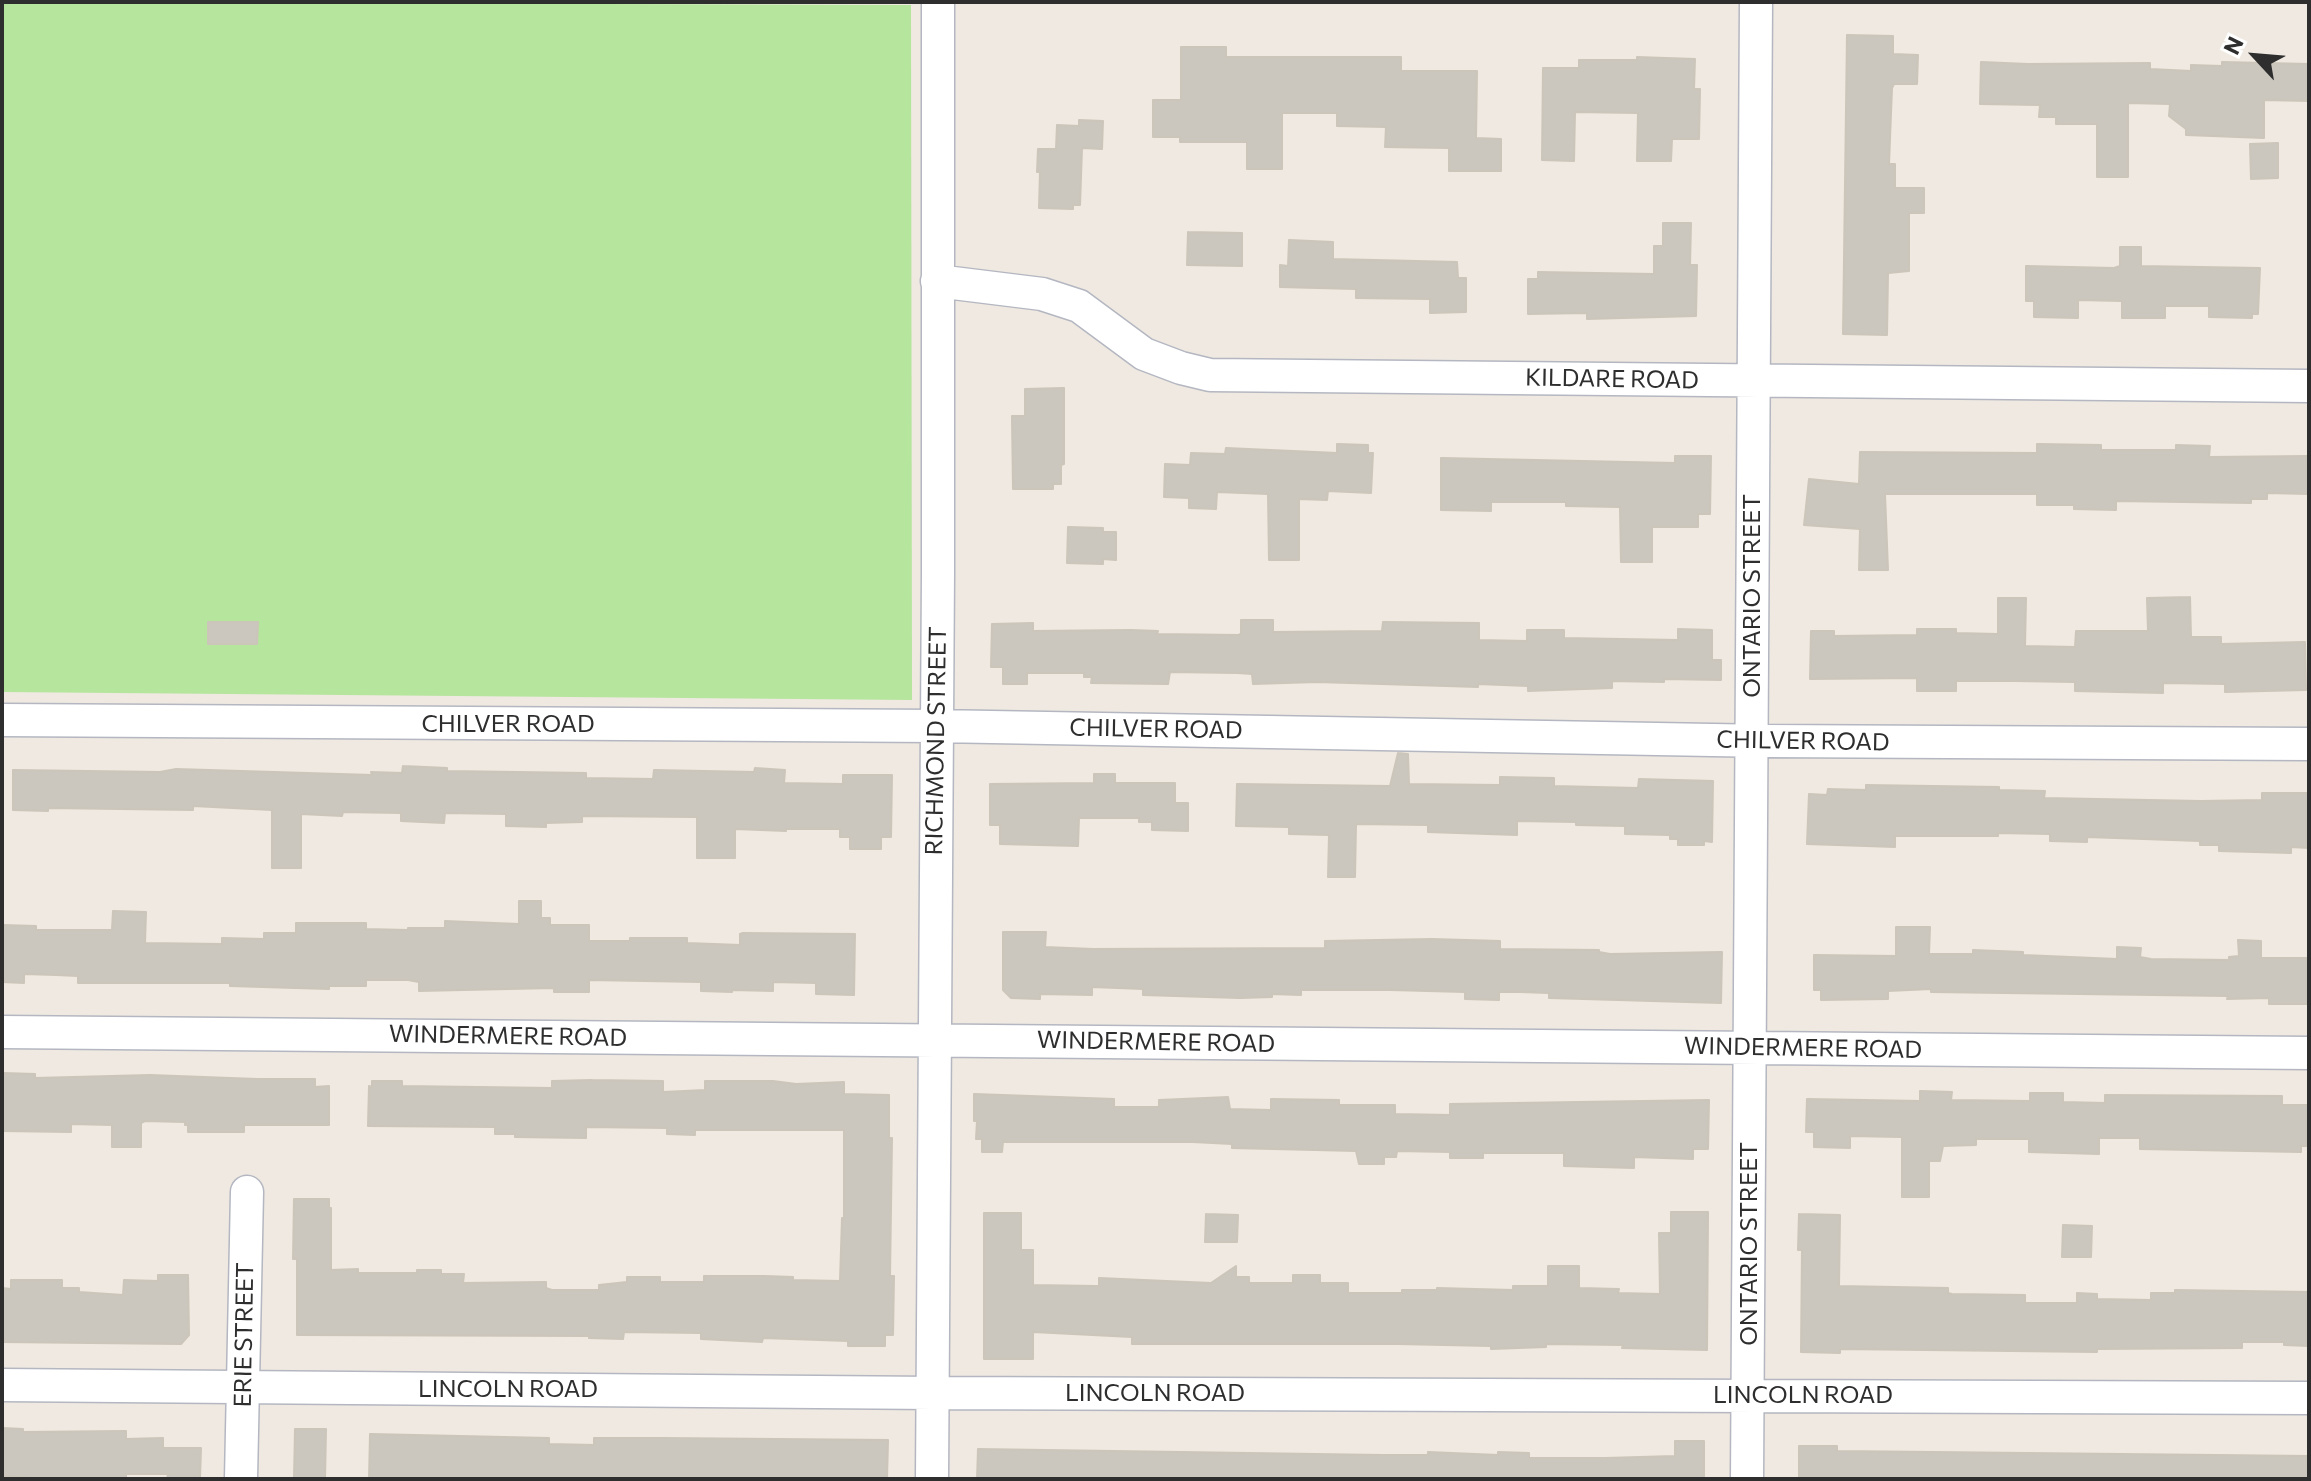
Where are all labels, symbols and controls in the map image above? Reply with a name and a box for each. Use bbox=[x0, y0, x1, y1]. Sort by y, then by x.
north arrow bbox=[2215, 16, 2295, 96]
text: N bbox=[2217, 32, 2249, 59]
street label: KILDARE ROAD bbox=[1525, 363, 1699, 395]
street label: ONTARIO STREET bbox=[1738, 494, 1766, 698]
street label: RICHMOND STREET bbox=[920, 626, 952, 856]
street label: CHILVER ROAD bbox=[421, 710, 595, 738]
street label: CHILVER ROAD bbox=[1069, 713, 1243, 745]
street label: CHILVER ROAD bbox=[1716, 725, 1890, 757]
street label: WINDERMERE ROAD bbox=[389, 1020, 627, 1052]
street label: WINDERMERE ROAD bbox=[1037, 1026, 1275, 1058]
street label: WINDERMERE ROAD bbox=[1684, 1032, 1922, 1064]
street label: ONTARIO STREET bbox=[1735, 1142, 1763, 1346]
street label: ERIE STREET bbox=[228, 1262, 260, 1408]
street label: LINCOLN ROAD bbox=[418, 1375, 598, 1403]
street label: LINCOLN ROAD bbox=[1065, 1379, 1245, 1407]
street label: LINCOLN ROAD bbox=[1713, 1381, 1893, 1409]

